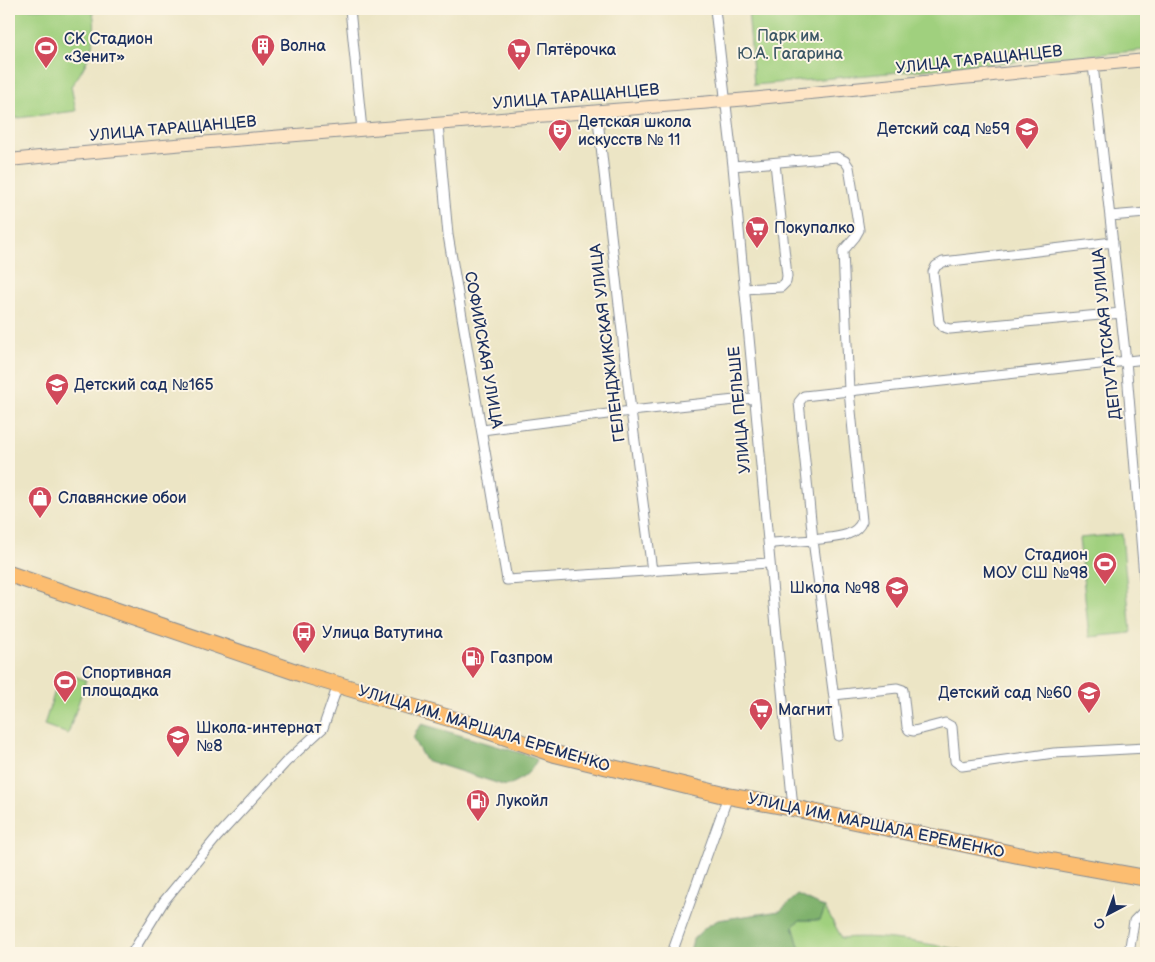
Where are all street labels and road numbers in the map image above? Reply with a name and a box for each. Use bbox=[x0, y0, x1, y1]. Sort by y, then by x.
street label: УЛИЦА ТАРАЩАНЦЕВ bbox=[895, 42, 1063, 78]
street label: УЛИЦА ТАРАЩАНЦЕВ bbox=[492, 80, 660, 114]
street label: УЛИЦА ТАРАЩАНЦЕВ bbox=[89, 112, 257, 146]
street label: ГЕЛЕНДЖИКСКАЯ УЛИЦА bbox=[586, 242, 630, 443]
street label: ДЕПУТАТСКАЯ УЛИЦА bbox=[1089, 247, 1125, 421]
street label: СОФИЙСКАЯ УЛИЦА bbox=[460, 270, 506, 430]
street label: УЛИЦА ПЕЛЬШЕ bbox=[725, 346, 755, 474]
street label: УЛИЦА ИМ. МАРШАЛА ЕРЕМЕНКО bbox=[356, 682, 613, 777]
street label: УЛИЦА ИМ. МАРШАЛА ЕРЕМЕНКО bbox=[746, 789, 1007, 863]

